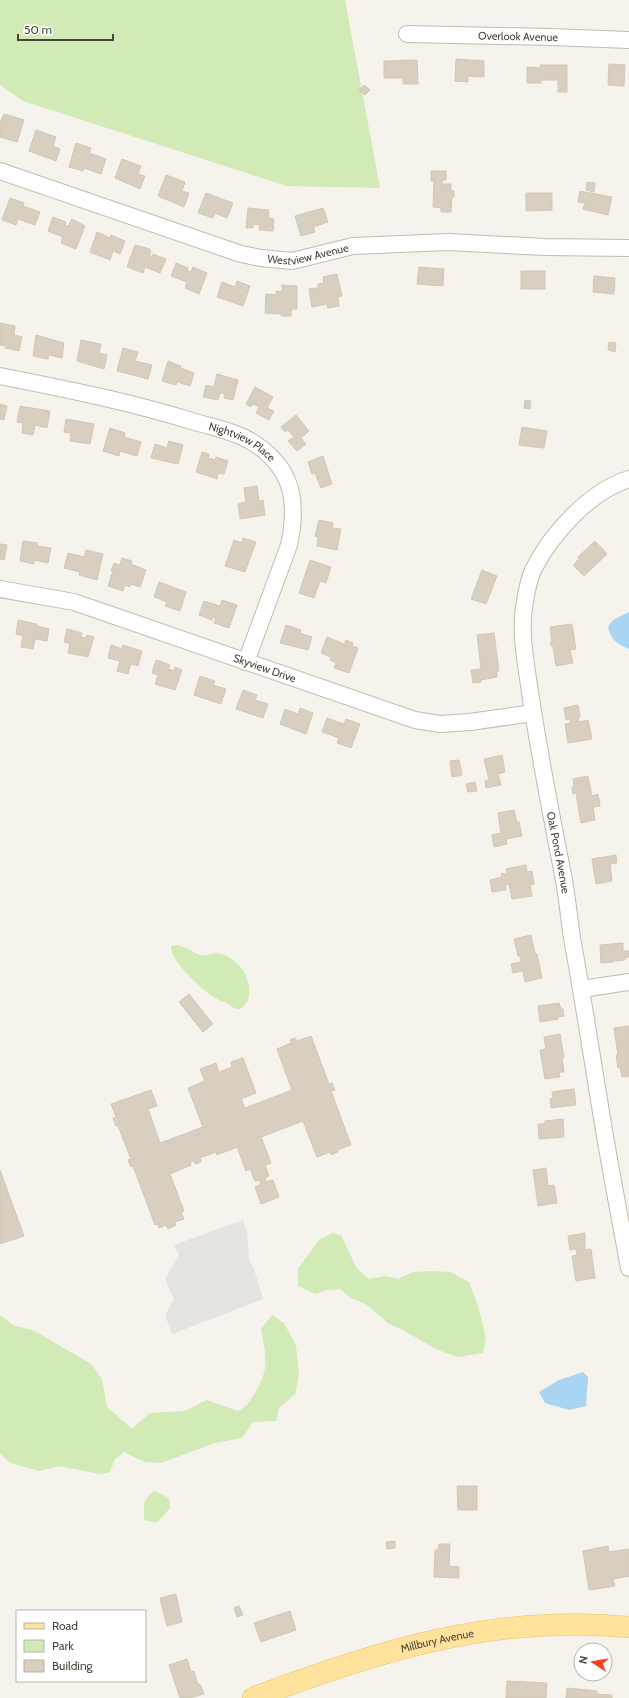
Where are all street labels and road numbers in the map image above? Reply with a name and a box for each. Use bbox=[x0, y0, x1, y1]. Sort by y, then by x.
street label: Overlook Avenue bbox=[478, 28, 559, 44]
street label: Westview Avenue bbox=[267, 240, 350, 268]
street label: Nightview Place bbox=[207, 419, 279, 465]
street label: Skyview Drive bbox=[232, 651, 298, 685]
street label: Oak Pond Avenue bbox=[544, 810, 573, 895]
street label: Millbury Avenue bbox=[399, 1626, 475, 1656]

